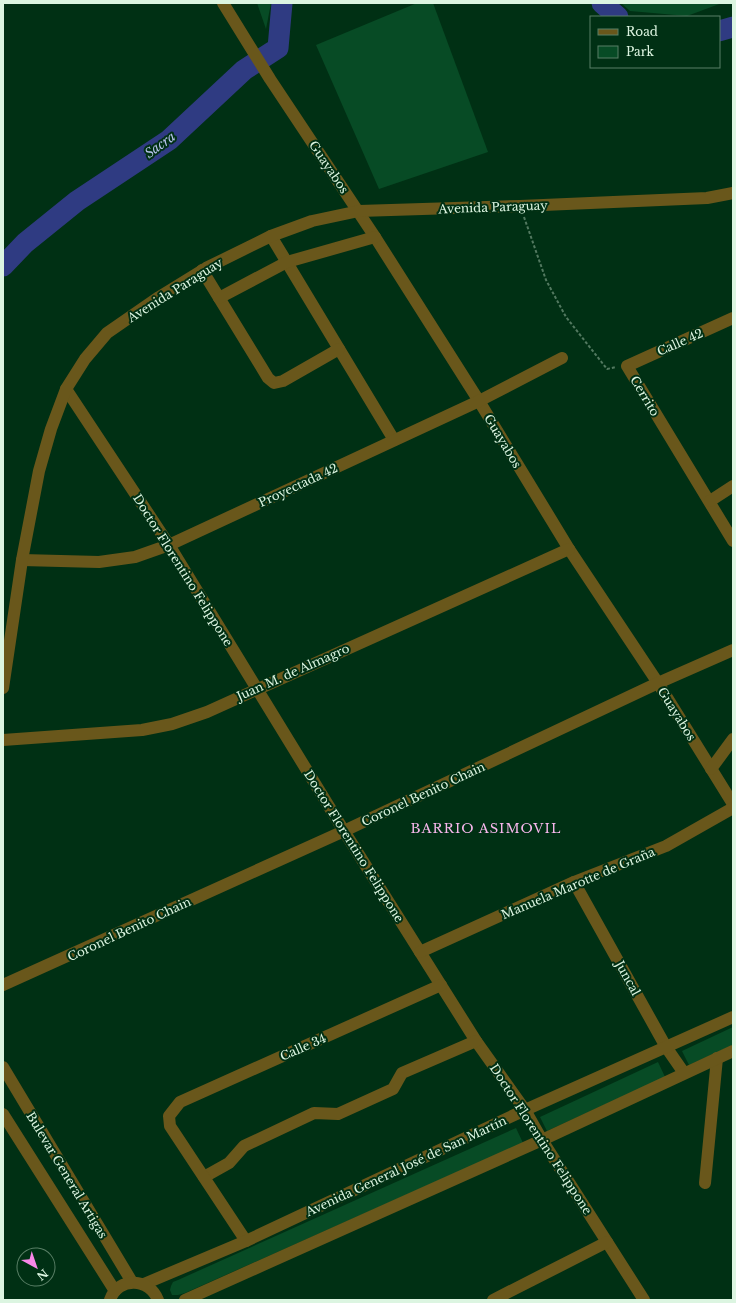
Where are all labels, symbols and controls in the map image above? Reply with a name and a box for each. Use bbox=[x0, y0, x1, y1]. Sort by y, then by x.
legend bbox=[590, 16, 720, 68]
text: Road bbox=[626, 24, 658, 39]
text: Park bbox=[626, 44, 654, 59]
water label: Sacra bbox=[141, 128, 179, 162]
street label: Guayabos bbox=[306, 138, 352, 196]
street label: Avenida Paraguay bbox=[437, 198, 548, 216]
street label: Avenida Paraguay bbox=[124, 254, 226, 326]
street label: Calle 42 bbox=[655, 325, 705, 359]
street label: Cerrito bbox=[627, 373, 663, 419]
street label: Guayabos bbox=[481, 411, 525, 471]
street label: Proyectada 42 bbox=[256, 460, 340, 510]
street label: Doctor Florentino Felippone bbox=[130, 491, 236, 649]
street label: Juan M. de Almagro bbox=[232, 640, 352, 704]
street label: Guayabos bbox=[655, 684, 699, 744]
street label: Coronel Benito Chain bbox=[359, 759, 487, 829]
street label: Doctor Florentino Felippone bbox=[301, 767, 407, 925]
district label: BARRIO ASIMOVIL bbox=[411, 820, 561, 837]
street label: Manuela Marotte de Graña bbox=[499, 844, 657, 922]
street label: Coronel Benito Chain bbox=[65, 894, 193, 964]
street label: Juncal bbox=[611, 956, 644, 998]
street label: Calle 34 bbox=[278, 1030, 328, 1064]
street label: Doctor Florentino Felippone bbox=[487, 1061, 595, 1217]
street label: Bulevar General Artigas bbox=[23, 1109, 111, 1241]
street label: Avenida General José de San Martín bbox=[302, 1113, 509, 1220]
north arrow bbox=[16, 1247, 56, 1287]
text: N bbox=[33, 1266, 51, 1284]

